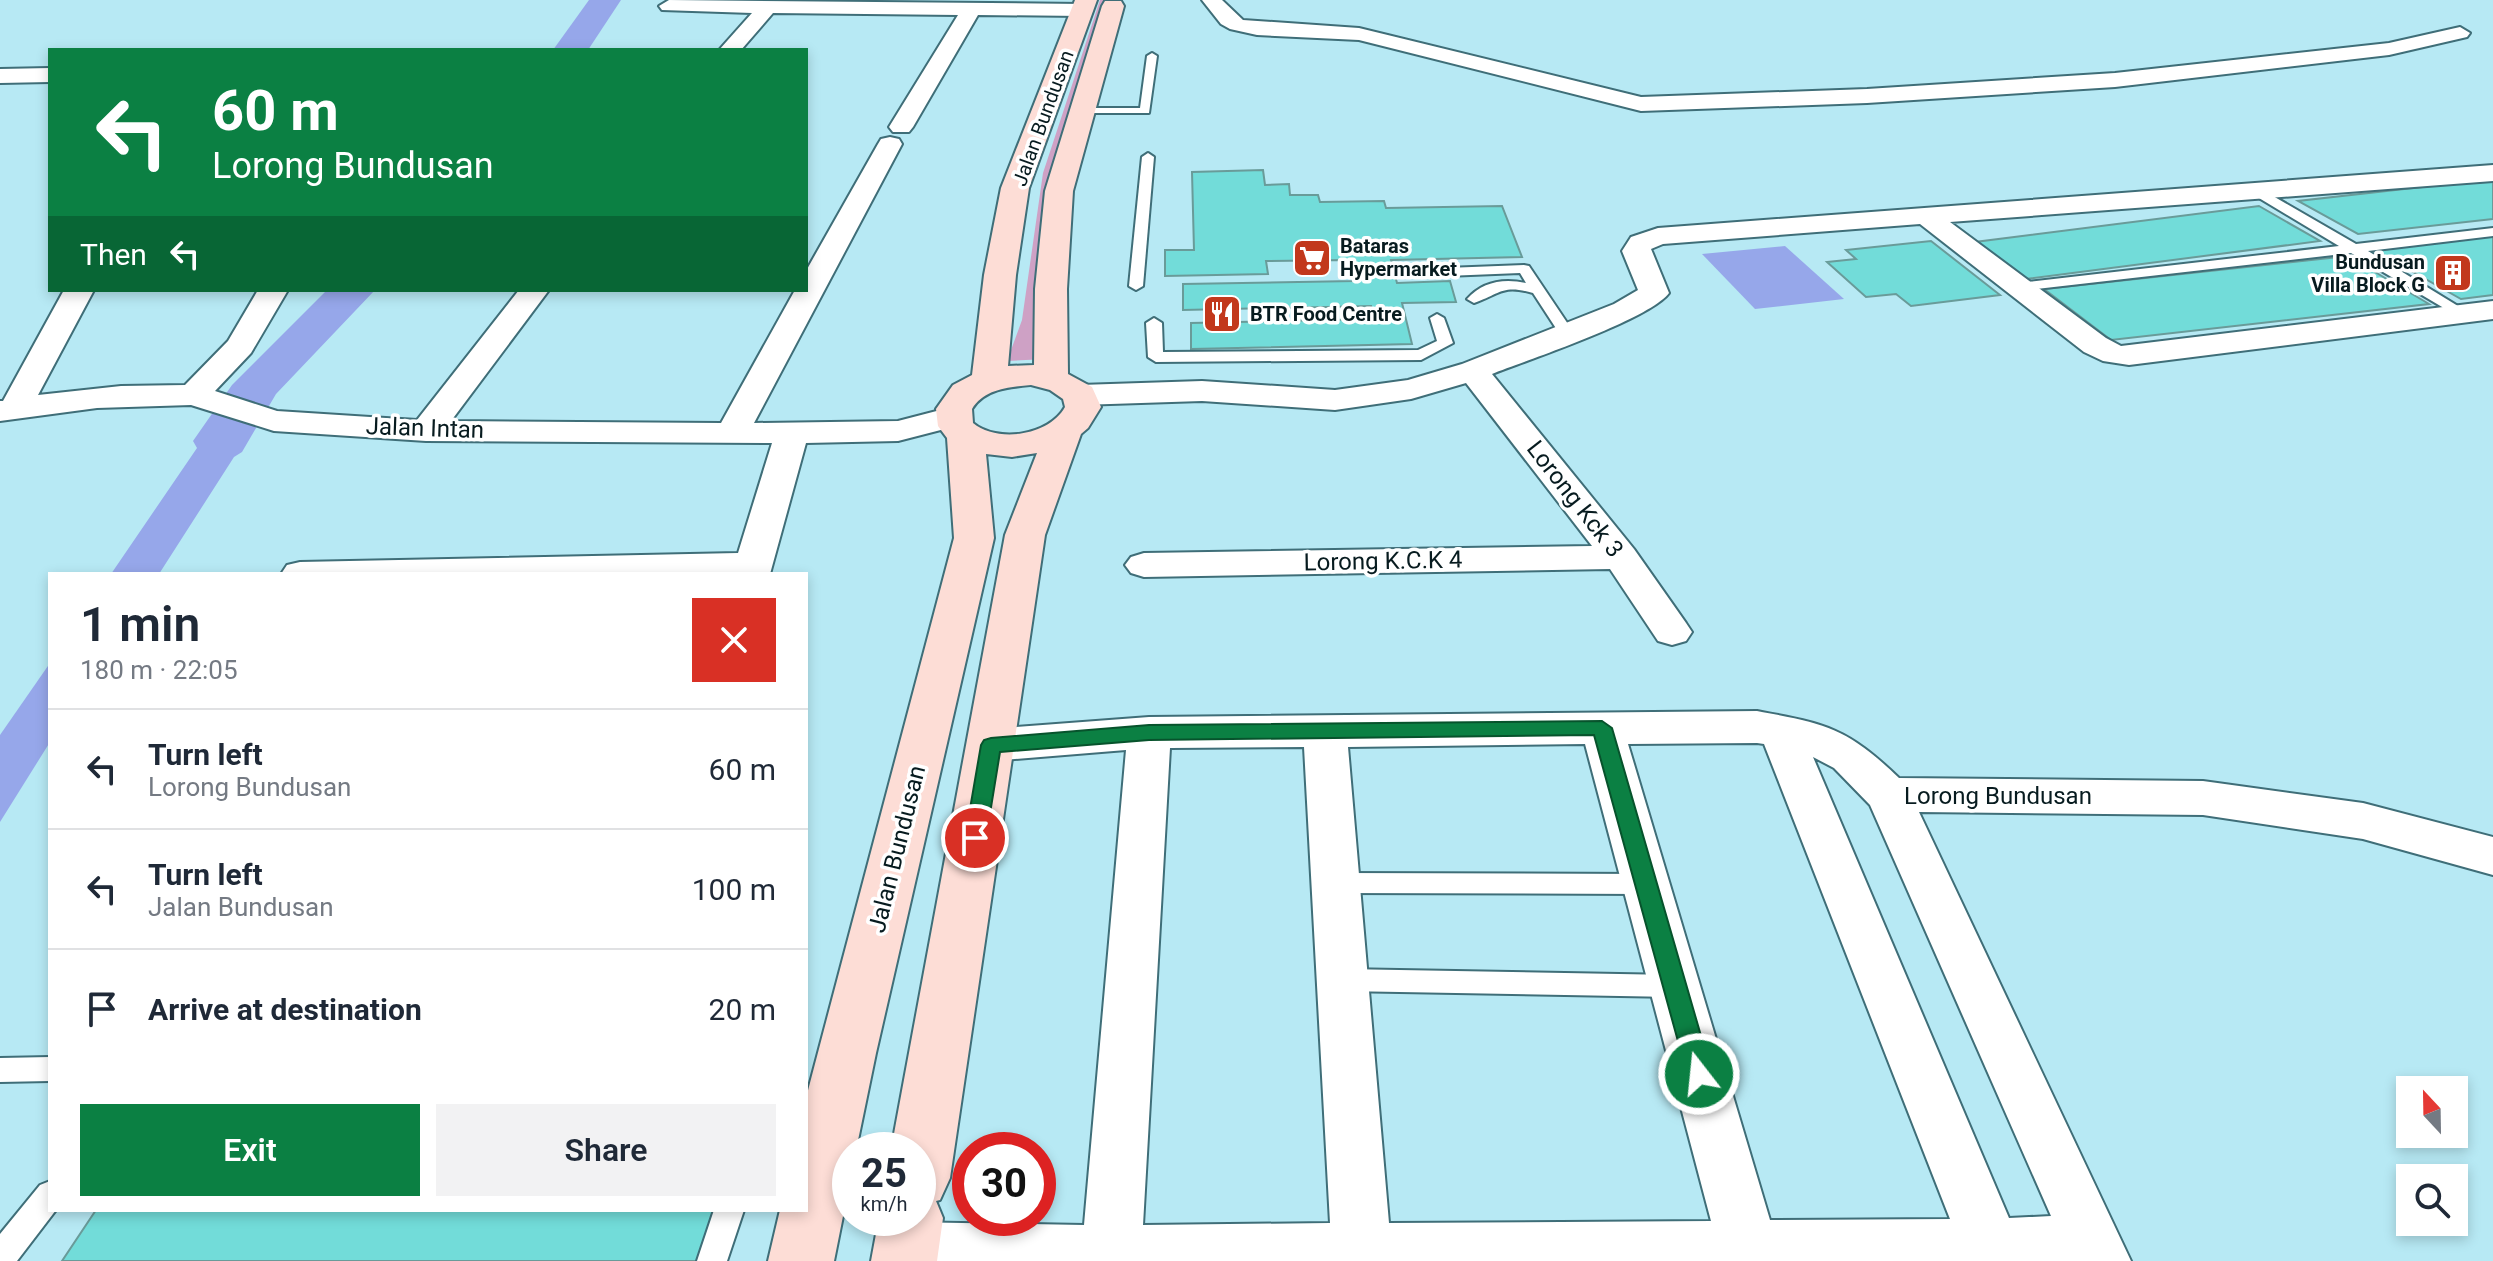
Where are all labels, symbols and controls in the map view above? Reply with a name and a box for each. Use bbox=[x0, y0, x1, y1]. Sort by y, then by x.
street label: Jalan Bundusan bbox=[1007, 47, 1079, 189]
text: 60 m bbox=[212, 78, 339, 144]
icon: left bbox=[80, 80, 184, 184]
text: Lorong Bundusan bbox=[212, 145, 494, 187]
icon: left bbox=[163, 232, 207, 276]
place label: Bataras Hypermarket bbox=[1340, 234, 1457, 281]
text: Then bbox=[80, 237, 147, 272]
supermarket icon: Bataras Hypermarket bbox=[1291, 237, 1333, 279]
place label: Bundusan Villa Block G bbox=[2311, 250, 2425, 297]
building icon: Bundusan Villa Block G bbox=[2432, 252, 2474, 294]
restaurant icon: BTR Food Centre bbox=[1201, 293, 1243, 335]
place label: BTR Food Centre bbox=[1250, 302, 1402, 326]
street label: Jalan Intan bbox=[365, 412, 485, 444]
street label: Lorong Kck 3 bbox=[1521, 435, 1629, 563]
street label: Lorong K.C.K 4 bbox=[1303, 546, 1463, 576]
text: 1 min bbox=[80, 596, 200, 653]
button: close bbox=[692, 598, 776, 682]
text: 180 m · 22:05 bbox=[80, 655, 238, 685]
text: Turn left bbox=[148, 737, 263, 772]
icon: left bbox=[80, 747, 124, 791]
text: 60 m bbox=[709, 752, 776, 787]
street label: Jalan Bundusan bbox=[863, 763, 931, 935]
text: Lorong Bundusan bbox=[148, 772, 351, 802]
street label: Lorong Bundusan bbox=[1904, 782, 2092, 810]
pin bbox=[941, 804, 1009, 872]
icon: arrive bbox=[953, 816, 997, 860]
text: Turn left bbox=[148, 857, 263, 892]
icon: left bbox=[80, 867, 124, 911]
text: 100 m bbox=[692, 872, 776, 907]
text: Jalan Bundusan bbox=[148, 892, 334, 922]
icon: arrive bbox=[80, 987, 124, 1031]
text: Arrive at destination bbox=[148, 992, 422, 1027]
text: 20 m bbox=[709, 992, 776, 1027]
position arrow bbox=[1657, 1032, 1741, 1116]
north arrow bbox=[2396, 1076, 2468, 1148]
map controls bbox=[2396, 1076, 2468, 1236]
button: Exit bbox=[80, 1104, 420, 1196]
button: Share bbox=[436, 1104, 776, 1196]
speed limit sign: 30 bbox=[952, 1132, 1056, 1236]
text: 25 bbox=[861, 1150, 907, 1197]
button: search bbox=[2396, 1164, 2468, 1236]
text: km/h bbox=[861, 1192, 907, 1216]

